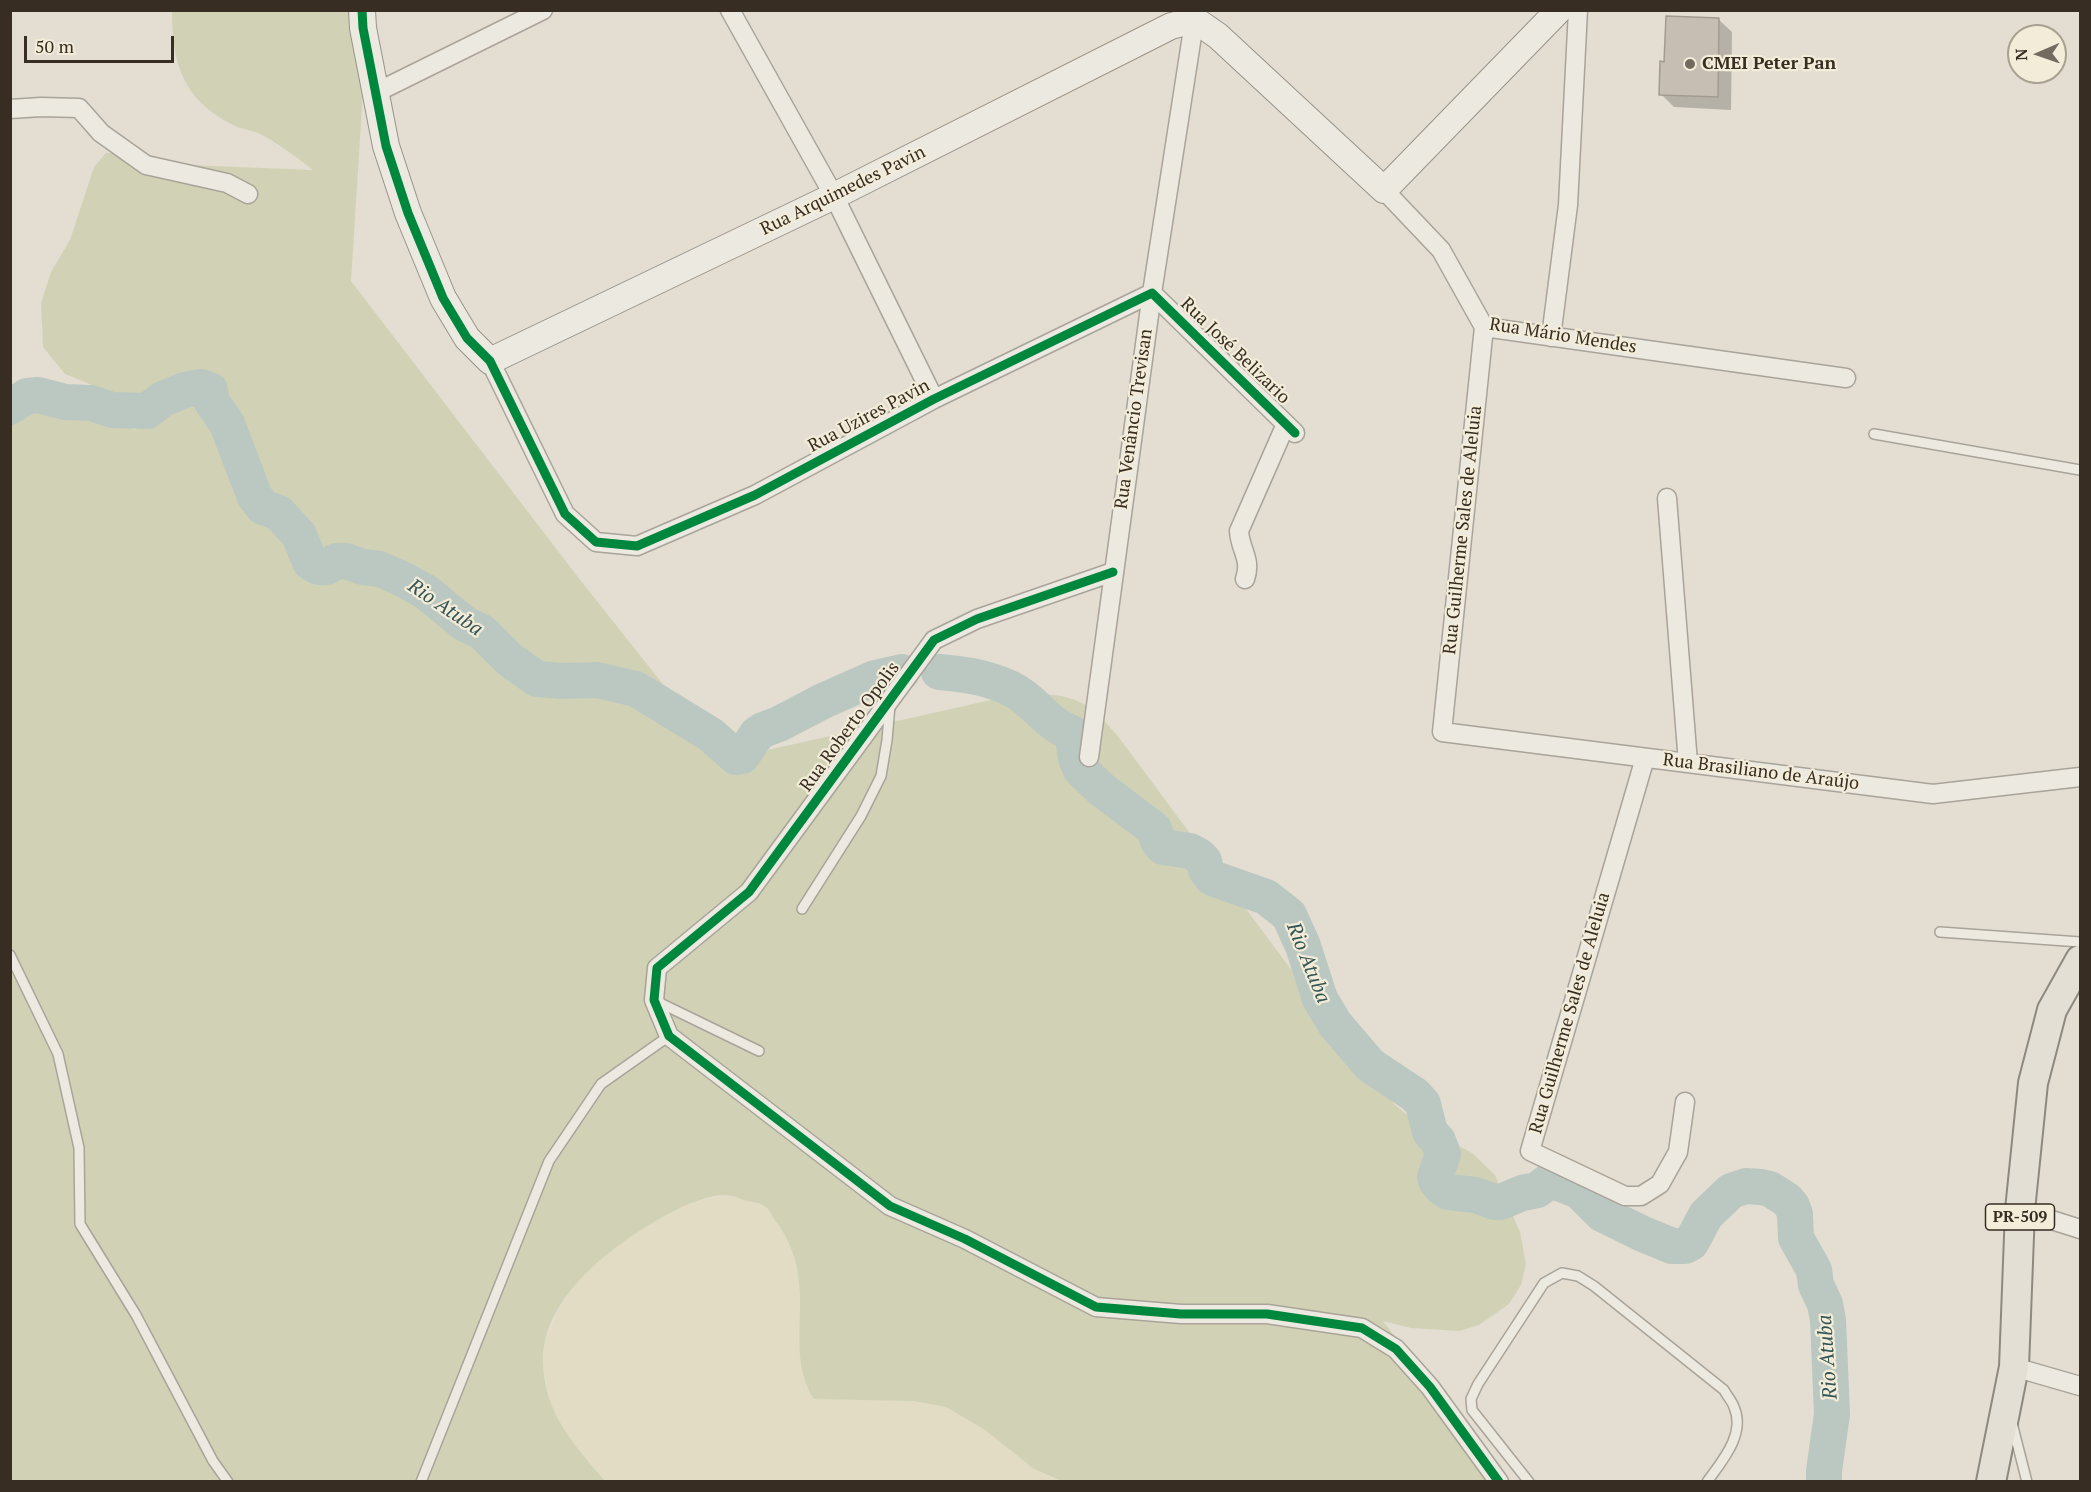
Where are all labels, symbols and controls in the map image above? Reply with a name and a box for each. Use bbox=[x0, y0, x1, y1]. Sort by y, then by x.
scale bar bbox=[27, 24, 177, 62]
north arrow bbox=[2007, 24, 2067, 84]
text: 50 m bbox=[35, 34, 74, 58]
text: N bbox=[2010, 48, 2032, 61]
place label: CMEI Peter Pan bbox=[1702, 53, 1836, 75]
marker: CMEI Peter Pan bbox=[1683, 57, 1697, 71]
street label: Rua Arquimedes Pavin bbox=[757, 142, 929, 240]
street label: Rua José Belizario bbox=[1176, 293, 1294, 409]
street label: Rua Mário Mendes bbox=[1488, 314, 1638, 358]
street label: Rua Venâncio Trevisan bbox=[1111, 327, 1157, 511]
street label: Rua Uzires Pavin bbox=[804, 375, 934, 457]
street label: Rua Guilherme Sales de Aleluia bbox=[1439, 404, 1487, 656]
water label: Rio Atuba bbox=[403, 574, 487, 642]
street label: Rua Roberto Opolis bbox=[796, 658, 904, 796]
street label: Rua Brasiliano de Araújo bbox=[1662, 749, 1860, 795]
street label: Rua Guilherme Sales de Aleluia bbox=[1525, 890, 1615, 1136]
water label: Rio Atuba bbox=[1281, 919, 1335, 1007]
road number: PR-509 bbox=[1986, 1204, 2054, 1230]
water label: Rio Atuba bbox=[1813, 1314, 1843, 1400]

